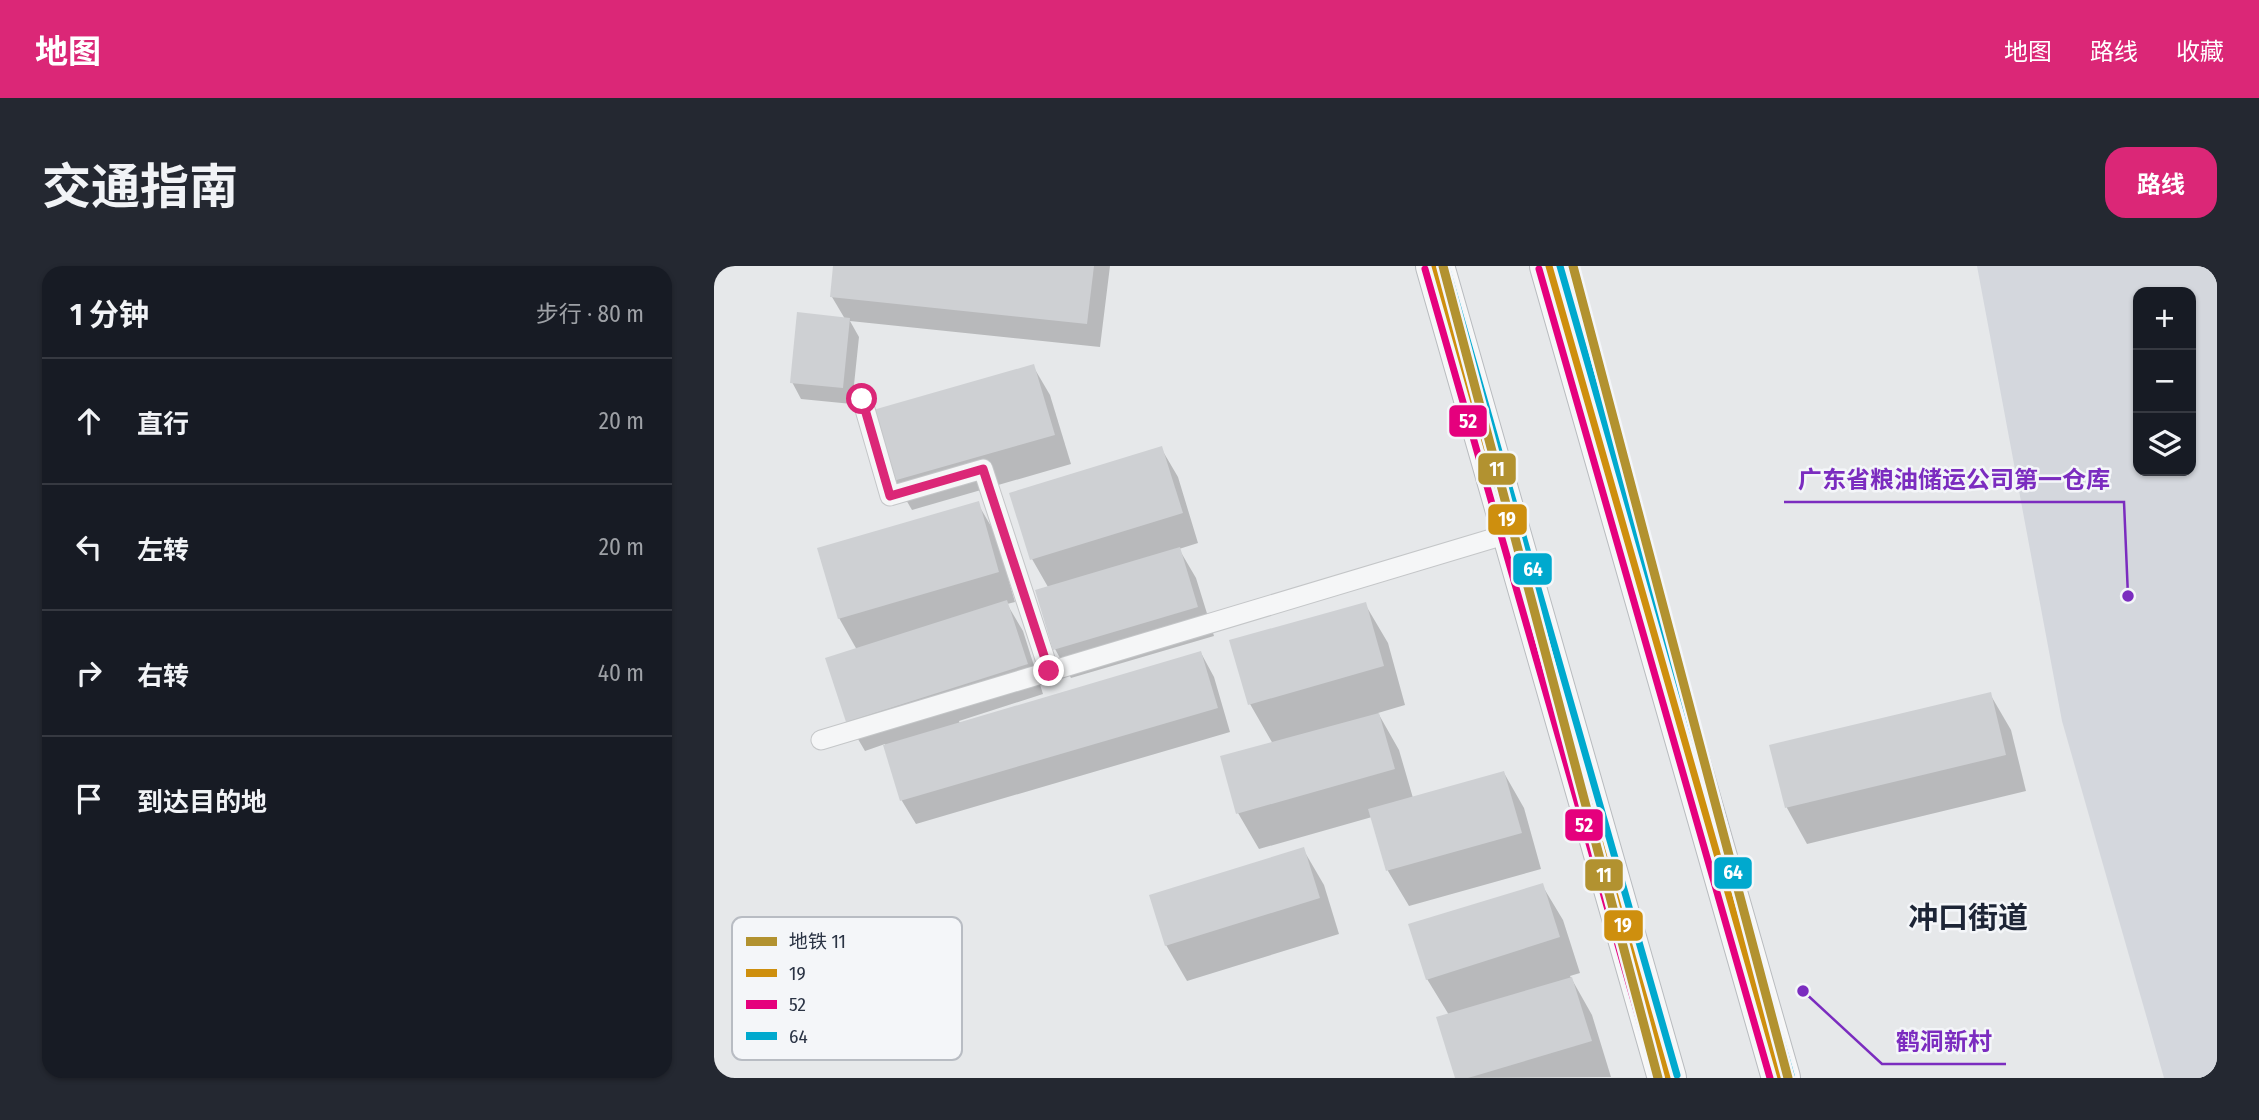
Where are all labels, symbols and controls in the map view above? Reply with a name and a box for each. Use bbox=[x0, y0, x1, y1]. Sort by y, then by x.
text: 地图 bbox=[35, 32, 101, 72]
text: 地图 bbox=[2004, 38, 2052, 66]
text: 路线 bbox=[2090, 38, 2138, 66]
text: 收藏 bbox=[2176, 38, 2224, 66]
button: 路线 bbox=[2105, 147, 2217, 218]
text: 交通指南 bbox=[42, 158, 238, 217]
map controls bbox=[2133, 287, 2196, 476]
button: + bbox=[2133, 287, 2196, 350]
text: 1 分钟 bbox=[70, 297, 149, 333]
text: 步行 · 80 m bbox=[536, 300, 644, 328]
button: − bbox=[2133, 350, 2196, 413]
route start bbox=[846, 383, 877, 414]
icon: ahead bbox=[70, 402, 108, 440]
line badge: 52 bbox=[1448, 404, 1488, 438]
text: 20 m bbox=[599, 407, 644, 435]
text: 直行 bbox=[137, 409, 189, 440]
text: 52 bbox=[1459, 410, 1477, 433]
button: layers bbox=[2133, 413, 2196, 476]
line badge: 11 bbox=[1477, 452, 1517, 486]
callout: 广东省粮油储运公司第一仓库 bbox=[1784, 457, 2124, 502]
text: 11 bbox=[1489, 458, 1505, 481]
text: 广东省粮油储运公司第一仓库 bbox=[1798, 466, 2110, 494]
line badge: 19 bbox=[1487, 503, 1528, 536]
text: 19 bbox=[1498, 508, 1516, 531]
icon: left bbox=[70, 528, 108, 566]
text: 20 m bbox=[599, 533, 644, 561]
text: 左转 bbox=[137, 535, 189, 566]
line badge: 64 bbox=[1512, 552, 1553, 586]
text: 64 bbox=[1523, 558, 1543, 581]
icon: right bbox=[70, 654, 108, 692]
route end bbox=[1033, 655, 1064, 686]
text: 40 m bbox=[598, 659, 644, 687]
text: 右转 bbox=[137, 661, 189, 692]
icon: arrive bbox=[70, 780, 108, 818]
text: 到达目的地 bbox=[137, 787, 267, 818]
line badge: 52 bbox=[1564, 808, 1604, 842]
text: 52 bbox=[1575, 814, 1593, 837]
line badge: 64 bbox=[1713, 856, 1753, 890]
line badge: 11 bbox=[1584, 858, 1624, 892]
text: 64 bbox=[1723, 861, 1743, 884]
text: 11 bbox=[1596, 864, 1612, 887]
district label: 冲口街道 bbox=[1908, 900, 2028, 936]
line badge: 19 bbox=[1603, 909, 1644, 942]
text: 19 bbox=[1614, 914, 1632, 937]
legend bbox=[732, 917, 962, 1060]
text: 地铁 11 bbox=[789, 930, 846, 953]
text: 19 bbox=[789, 962, 806, 985]
text: 52 bbox=[789, 993, 806, 1016]
callout: 鹤洞新村 bbox=[1882, 1019, 2006, 1064]
text: 64 bbox=[789, 1025, 808, 1048]
text: 鹤洞新村 bbox=[1896, 1028, 1992, 1056]

